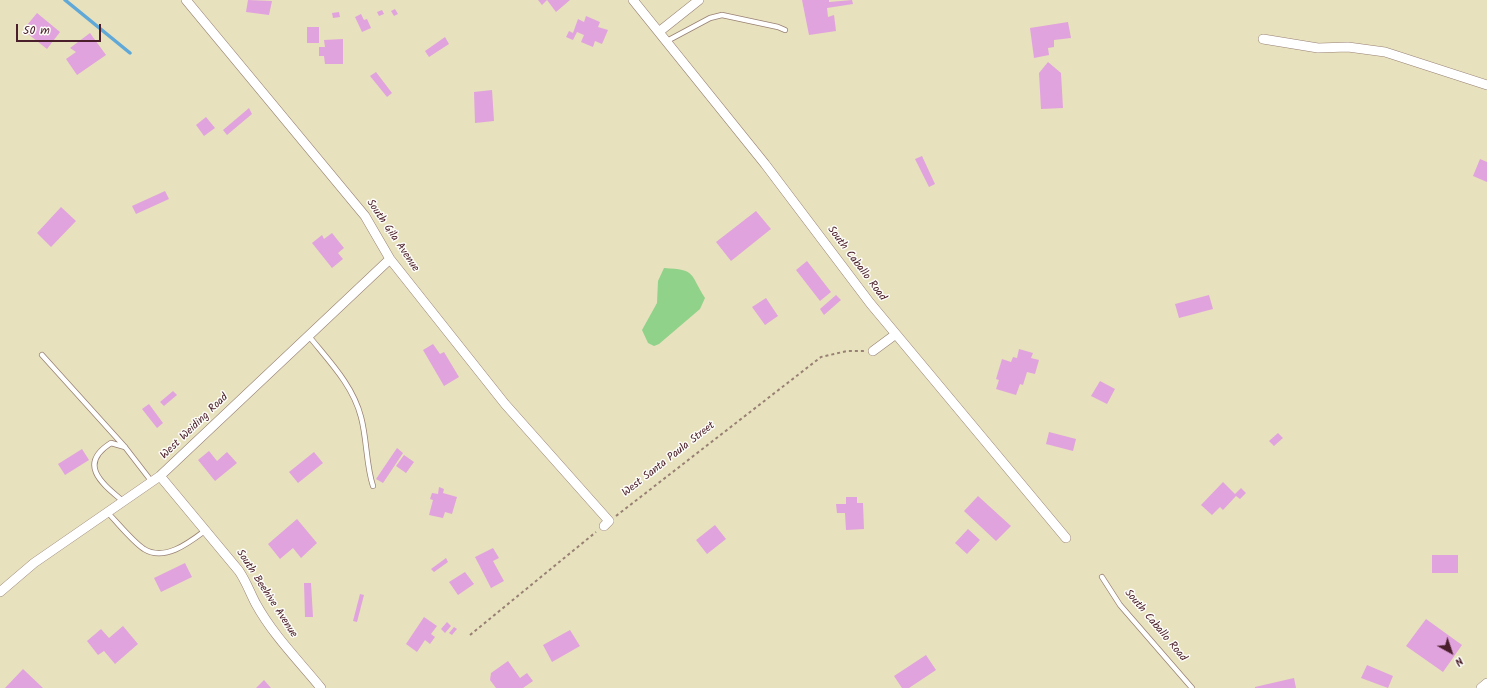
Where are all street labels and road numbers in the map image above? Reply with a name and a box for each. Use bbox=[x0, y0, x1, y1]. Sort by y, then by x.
street label: South Gila Avenue bbox=[363, 197, 421, 275]
street label: South Caballo Road bbox=[824, 224, 888, 304]
street label: West Weiding Road bbox=[158, 391, 232, 463]
street label: West Santa Paula Street bbox=[620, 420, 718, 500]
street label: South Beehive Avenue bbox=[233, 547, 299, 641]
street label: South Caballo Road bbox=[1121, 587, 1189, 665]

